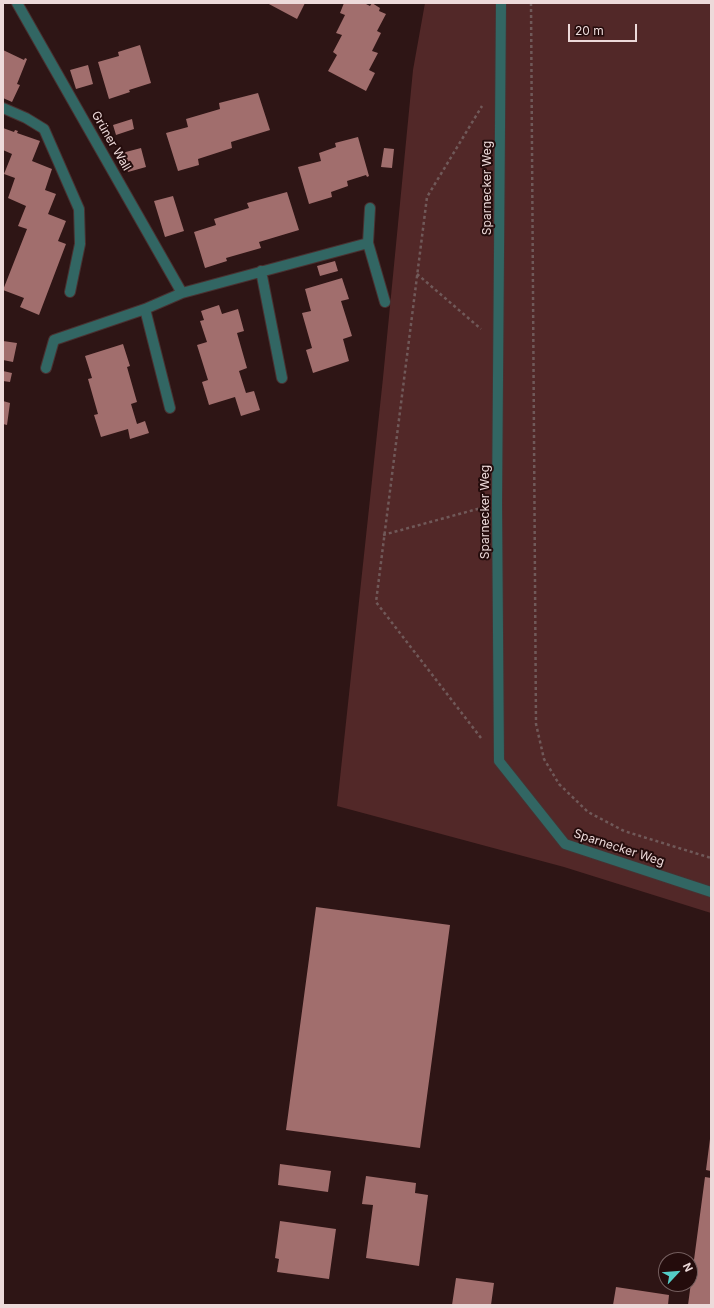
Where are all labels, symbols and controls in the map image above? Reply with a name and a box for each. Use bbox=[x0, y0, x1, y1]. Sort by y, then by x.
scale bar bbox=[570, 16, 639, 42]
text: 20 m bbox=[575, 23, 604, 38]
street label: Grüner Wall bbox=[88, 109, 134, 173]
street label: Sparnecker Weg bbox=[480, 141, 494, 235]
street label: Sparnecker Weg bbox=[478, 465, 492, 559]
street label: Sparnecker Weg bbox=[572, 827, 666, 869]
north arrow bbox=[658, 1252, 698, 1292]
text: N bbox=[680, 1260, 696, 1274]

